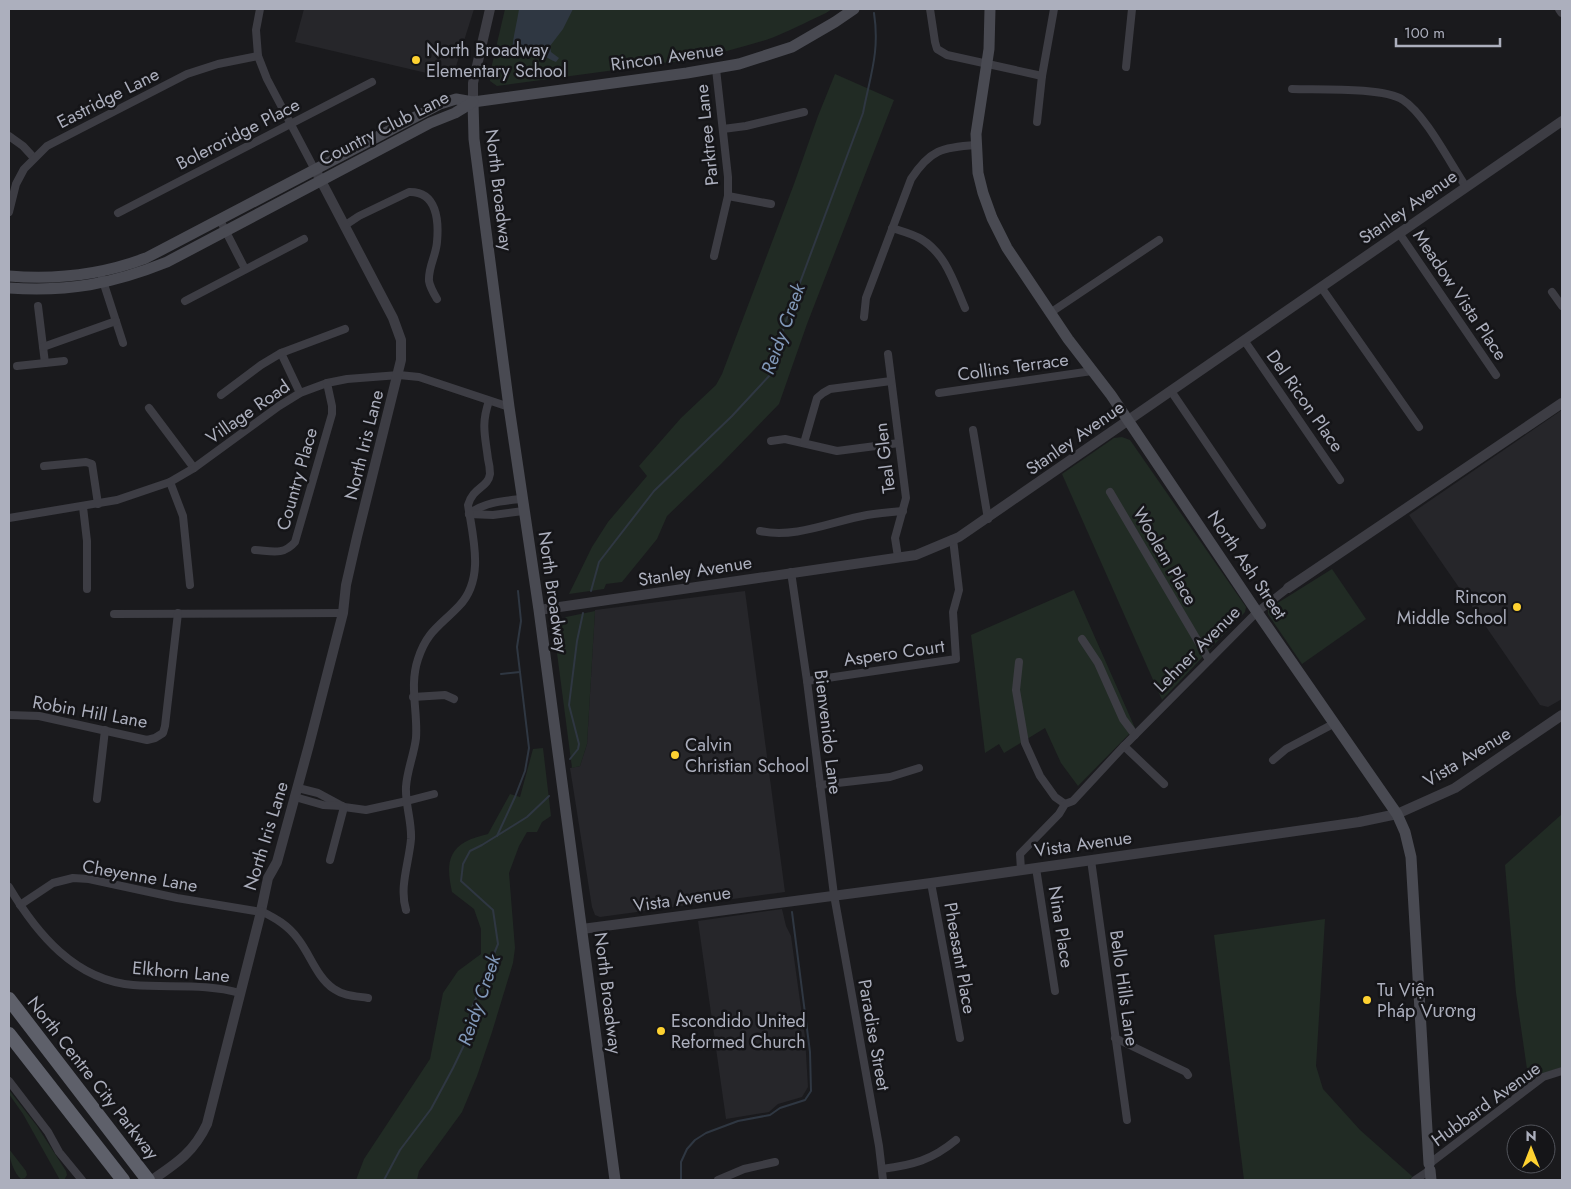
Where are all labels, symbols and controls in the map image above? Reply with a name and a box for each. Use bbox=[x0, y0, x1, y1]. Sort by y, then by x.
scale bar bbox=[1396, 15, 1500, 47]
text: 100 m bbox=[1404, 22, 1445, 44]
street label: Rincon Avenue bbox=[609, 36, 725, 78]
place label: North Broadway Elementary School bbox=[426, 37, 567, 84]
marker: North Broadway Elementary School bbox=[410, 54, 422, 66]
street label: Eastridge Lane bbox=[52, 61, 164, 135]
street label: Parktree Lane bbox=[689, 83, 725, 187]
street label: Country Club Lane bbox=[315, 84, 453, 172]
street label: Boleroridge Place bbox=[172, 92, 304, 176]
street label: North Broadway bbox=[479, 128, 519, 252]
street label: Stanley Avenue bbox=[1354, 163, 1462, 251]
street label: Meadow Vista Place bbox=[1407, 224, 1513, 366]
water label: Reidy Creek bbox=[754, 279, 812, 378]
street label: Del Ricon Place bbox=[1260, 345, 1350, 457]
street label: Collins Terrace bbox=[956, 346, 1070, 388]
street label: Village Road bbox=[201, 373, 295, 451]
street label: North Iris Lane bbox=[338, 387, 390, 503]
street label: Stanley Avenue bbox=[1021, 394, 1129, 482]
street label: Teal Glen bbox=[868, 421, 902, 495]
street label: Country Place bbox=[270, 424, 324, 534]
street label: Woolem Place bbox=[1126, 502, 1204, 610]
street label: North Ash Street bbox=[1201, 505, 1293, 625]
street label: North Broadway bbox=[532, 530, 574, 655]
street label: Stanley Avenue bbox=[636, 549, 754, 593]
place label: Rincon Middle School bbox=[1397, 584, 1507, 631]
street label: Lehner Avenue bbox=[1148, 600, 1246, 698]
marker: Rincon Middle School bbox=[1511, 601, 1523, 613]
street label: Aspero Court bbox=[842, 633, 947, 673]
street label: Bienvenido Lane bbox=[807, 668, 849, 796]
street label: Robin Hill Lane bbox=[30, 689, 150, 735]
street label: Vista Avenue bbox=[1418, 721, 1516, 793]
place label: Calvin Christian School bbox=[685, 732, 809, 779]
marker: Calvin Christian School bbox=[669, 749, 681, 761]
street label: North Iris Lane bbox=[237, 778, 295, 894]
street label: Vista Avenue bbox=[1033, 824, 1133, 864]
street label: Cheyenne Lane bbox=[80, 853, 200, 899]
street label: Vista Avenue bbox=[632, 879, 732, 919]
street label: Nina Place bbox=[1042, 884, 1080, 970]
street label: Pheasant Place bbox=[937, 900, 983, 1016]
street label: Bello Hills Lane bbox=[1103, 928, 1145, 1048]
street label: North Broadway bbox=[588, 931, 628, 1055]
water label: Reidy Creek bbox=[451, 950, 507, 1049]
street label: Elkhorn Lane bbox=[131, 955, 231, 989]
street label: Paradise Street bbox=[851, 977, 897, 1093]
place label: Tu Viện Pháp Vương bbox=[1377, 977, 1476, 1024]
street label: North Centre City Parkway bbox=[21, 991, 165, 1165]
marker: Tu Viện Pháp Vương bbox=[1361, 994, 1373, 1006]
place label: Escondido United Reformed Church bbox=[671, 1008, 806, 1055]
marker: Escondido United Reformed Church bbox=[655, 1025, 667, 1037]
street label: Hubbard Avenue bbox=[1426, 1055, 1546, 1153]
north arrow bbox=[1506, 1124, 1556, 1174]
text: N bbox=[1525, 1126, 1537, 1146]

